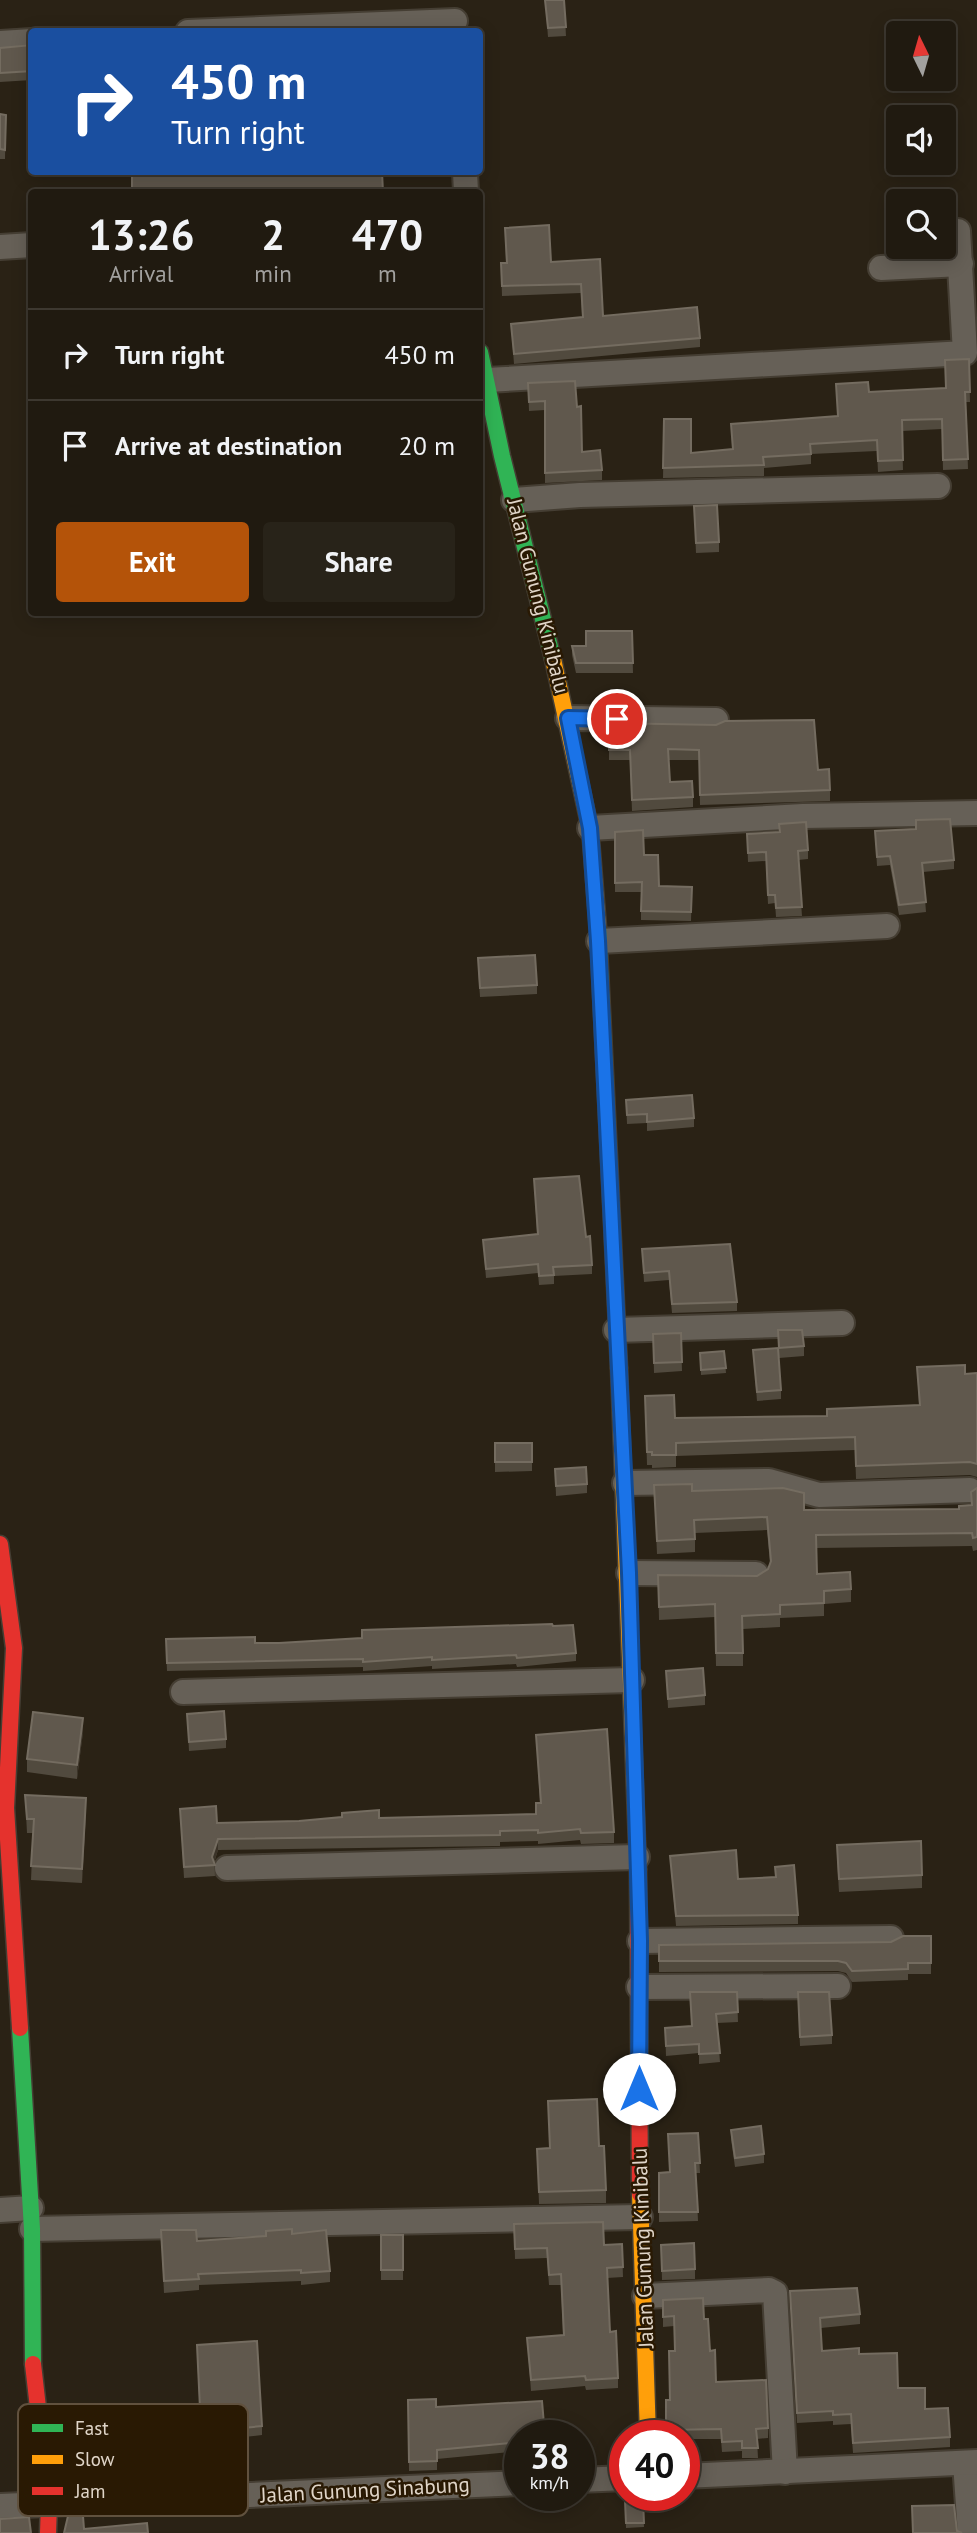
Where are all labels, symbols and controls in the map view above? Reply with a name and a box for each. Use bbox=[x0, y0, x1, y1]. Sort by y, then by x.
north arrow bbox=[886, 21, 956, 91]
map controls bbox=[886, 21, 956, 259]
text: 450 m bbox=[171, 49, 306, 113]
icon: right bbox=[56, 56, 147, 147]
button: sound bbox=[886, 105, 956, 175]
text: Turn right bbox=[171, 111, 305, 153]
button: search bbox=[886, 189, 956, 259]
text: 13:26 bbox=[88, 207, 194, 262]
text: 2 bbox=[261, 207, 285, 262]
text: 470 bbox=[352, 207, 423, 262]
text: Arrival bbox=[109, 259, 173, 288]
text: min bbox=[254, 259, 292, 288]
text: m bbox=[378, 259, 397, 288]
icon: right bbox=[56, 336, 94, 374]
text: Turn right bbox=[115, 338, 224, 371]
text: 450 m bbox=[384, 338, 455, 371]
icon: arrive bbox=[56, 427, 94, 465]
text: Arrive at destination bbox=[115, 429, 342, 462]
text: 20 m bbox=[399, 429, 455, 462]
street label: Jalan Gunung Kinibalu bbox=[501, 494, 576, 696]
button: Exit bbox=[56, 522, 249, 602]
button: Share bbox=[263, 522, 455, 602]
pin bbox=[587, 689, 647, 749]
icon: arrive bbox=[598, 700, 636, 738]
position arrow bbox=[602, 2052, 676, 2126]
street label: Jalan Gunung Kinibalu bbox=[626, 2147, 660, 2350]
legend bbox=[18, 2404, 248, 2516]
text: Fast bbox=[75, 2416, 109, 2440]
speed limit sign: 40 bbox=[609, 2420, 700, 2511]
text: 38 bbox=[530, 2433, 569, 2479]
text: Slow bbox=[75, 2447, 115, 2471]
street label: Jalan Gunung Sinabung bbox=[259, 2471, 470, 2509]
text: km/h bbox=[530, 2471, 569, 2494]
text: Jam bbox=[74, 2479, 105, 2503]

